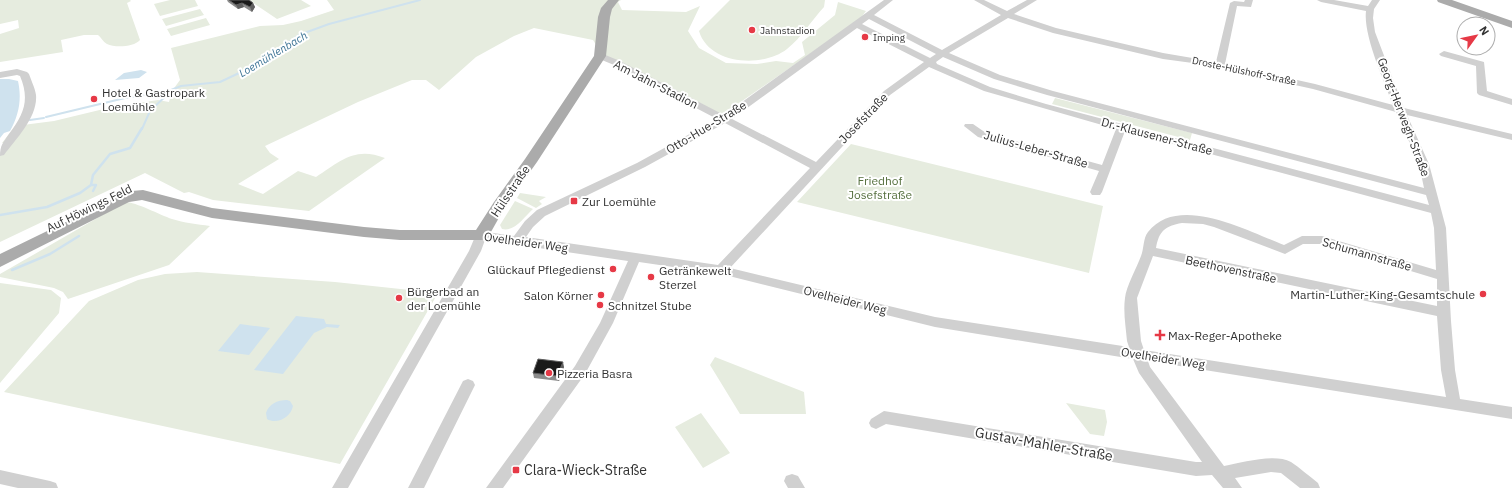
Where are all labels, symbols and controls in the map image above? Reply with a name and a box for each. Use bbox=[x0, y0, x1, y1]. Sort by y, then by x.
north arrow bbox=[1456, 16, 1496, 56]
text: N bbox=[1476, 23, 1492, 38]
place label: Jahnstadion bbox=[760, 24, 815, 37]
marker: Jahnstadion bbox=[747, 25, 757, 35]
water label: Loemühlenbach bbox=[236, 28, 310, 80]
place label: Imping bbox=[873, 31, 906, 44]
marker: Imping bbox=[860, 32, 870, 42]
street label: Droste-Hülshoff-Straße bbox=[1191, 54, 1298, 88]
street label: Georg-Herwegh-Straße bbox=[1374, 55, 1434, 179]
street label: Am Jahn-Stadion bbox=[611, 56, 701, 112]
place label: Hotel & Gastropark Loemühle bbox=[102, 85, 206, 114]
street label: Josefstraße bbox=[835, 89, 891, 146]
marker: Hotel & Gastropark Loemühle bbox=[89, 94, 99, 104]
street label: Otto-Hue-Straße bbox=[663, 97, 749, 157]
street label: Dr.-Klausener-Straße bbox=[1100, 114, 1215, 158]
street label: Julius-Leber-Straße bbox=[982, 127, 1090, 171]
street label: Hülsstraße bbox=[487, 162, 533, 220]
park label: Friedhof Josefstraße bbox=[848, 173, 912, 202]
street label: Auf Höwings Feld bbox=[44, 181, 134, 235]
place label: Zur Loemühle bbox=[582, 194, 657, 209]
marker: Zur Loemühle bbox=[569, 196, 579, 206]
street label: Ovelheider Weg bbox=[483, 229, 570, 255]
street label: Schumannstraße bbox=[1321, 234, 1414, 274]
street label: Beethovenstraße bbox=[1184, 252, 1278, 286]
place label: Glückauf Pflegedienst bbox=[487, 262, 605, 277]
place label: Getränkewelt Sterzel bbox=[659, 263, 732, 292]
marker: Glückauf Pflegedienst bbox=[608, 264, 618, 274]
marker: Getränkewelt Sterzel bbox=[646, 272, 656, 282]
street label: Ovelheider Weg bbox=[802, 282, 889, 318]
place label: Bürgerbad an der Loemühle bbox=[407, 284, 481, 313]
place label: Martin-Luther-King-Gesamtschule bbox=[1290, 287, 1475, 302]
place label: Salon Körner bbox=[524, 288, 594, 303]
marker: Martin-Luther-King-Gesamtschule bbox=[1478, 289, 1488, 299]
marker: Salon Körner bbox=[596, 290, 606, 300]
marker: Bürgerbad an der Loemühle bbox=[394, 293, 404, 303]
place label: Schnitzel Stube bbox=[608, 298, 692, 313]
marker: Schnitzel Stube bbox=[595, 300, 605, 310]
place label: Max-Reger-Apotheke bbox=[1168, 328, 1282, 343]
marker: Max-Reger-Apotheke bbox=[1155, 330, 1165, 340]
street label: Ovelheider Weg bbox=[1120, 344, 1207, 372]
place label: Pizzeria Basra bbox=[557, 366, 633, 381]
marker: Pizzeria Basra bbox=[544, 368, 554, 378]
street label: Gustav-Mahler-Straße bbox=[974, 423, 1115, 465]
place label: Clara-Wieck-Straße bbox=[524, 461, 647, 479]
marker: Clara-Wieck-Straße bbox=[511, 465, 521, 475]

